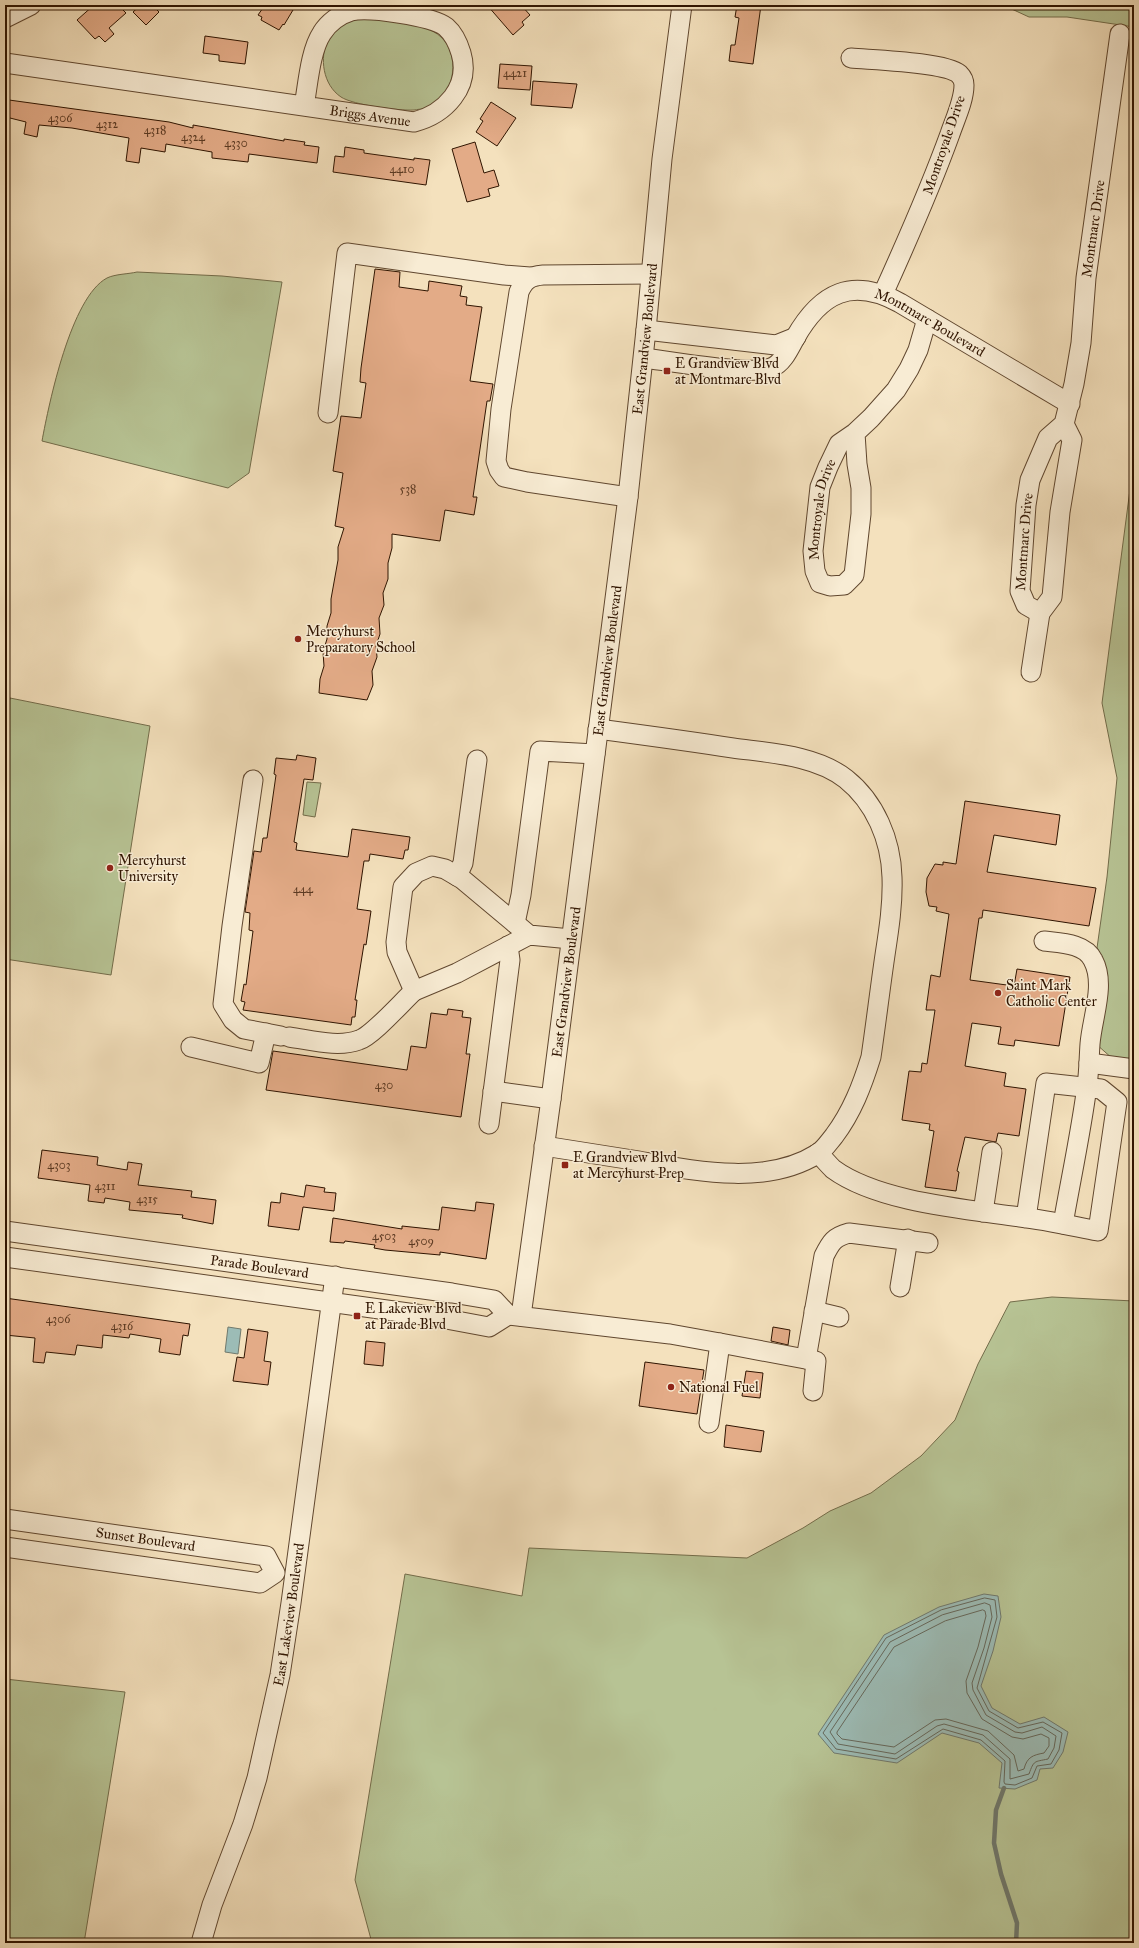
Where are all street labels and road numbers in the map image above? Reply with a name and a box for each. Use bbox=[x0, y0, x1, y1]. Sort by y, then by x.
street label: Montroyale Drive bbox=[919, 93, 969, 197]
street label: Briggs Avenue bbox=[329, 101, 412, 130]
street label: Montmarc Drive bbox=[1078, 179, 1108, 278]
street label: East Grandview Boulevard bbox=[628, 262, 661, 415]
street label: Montmarc Boulevard bbox=[873, 285, 988, 360]
street label: Montroyale Drive bbox=[804, 456, 839, 561]
street label: Montmarc Drive bbox=[1012, 491, 1036, 591]
street label: East Grandview Boulevard bbox=[589, 584, 625, 737]
street label: East Grandview Boulevard bbox=[548, 906, 584, 1058]
street label: Parade Boulevard bbox=[209, 1251, 310, 1282]
street label: Sunset Boulevard bbox=[95, 1523, 196, 1554]
street label: East Lakeview Boulevard bbox=[269, 1542, 307, 1688]

